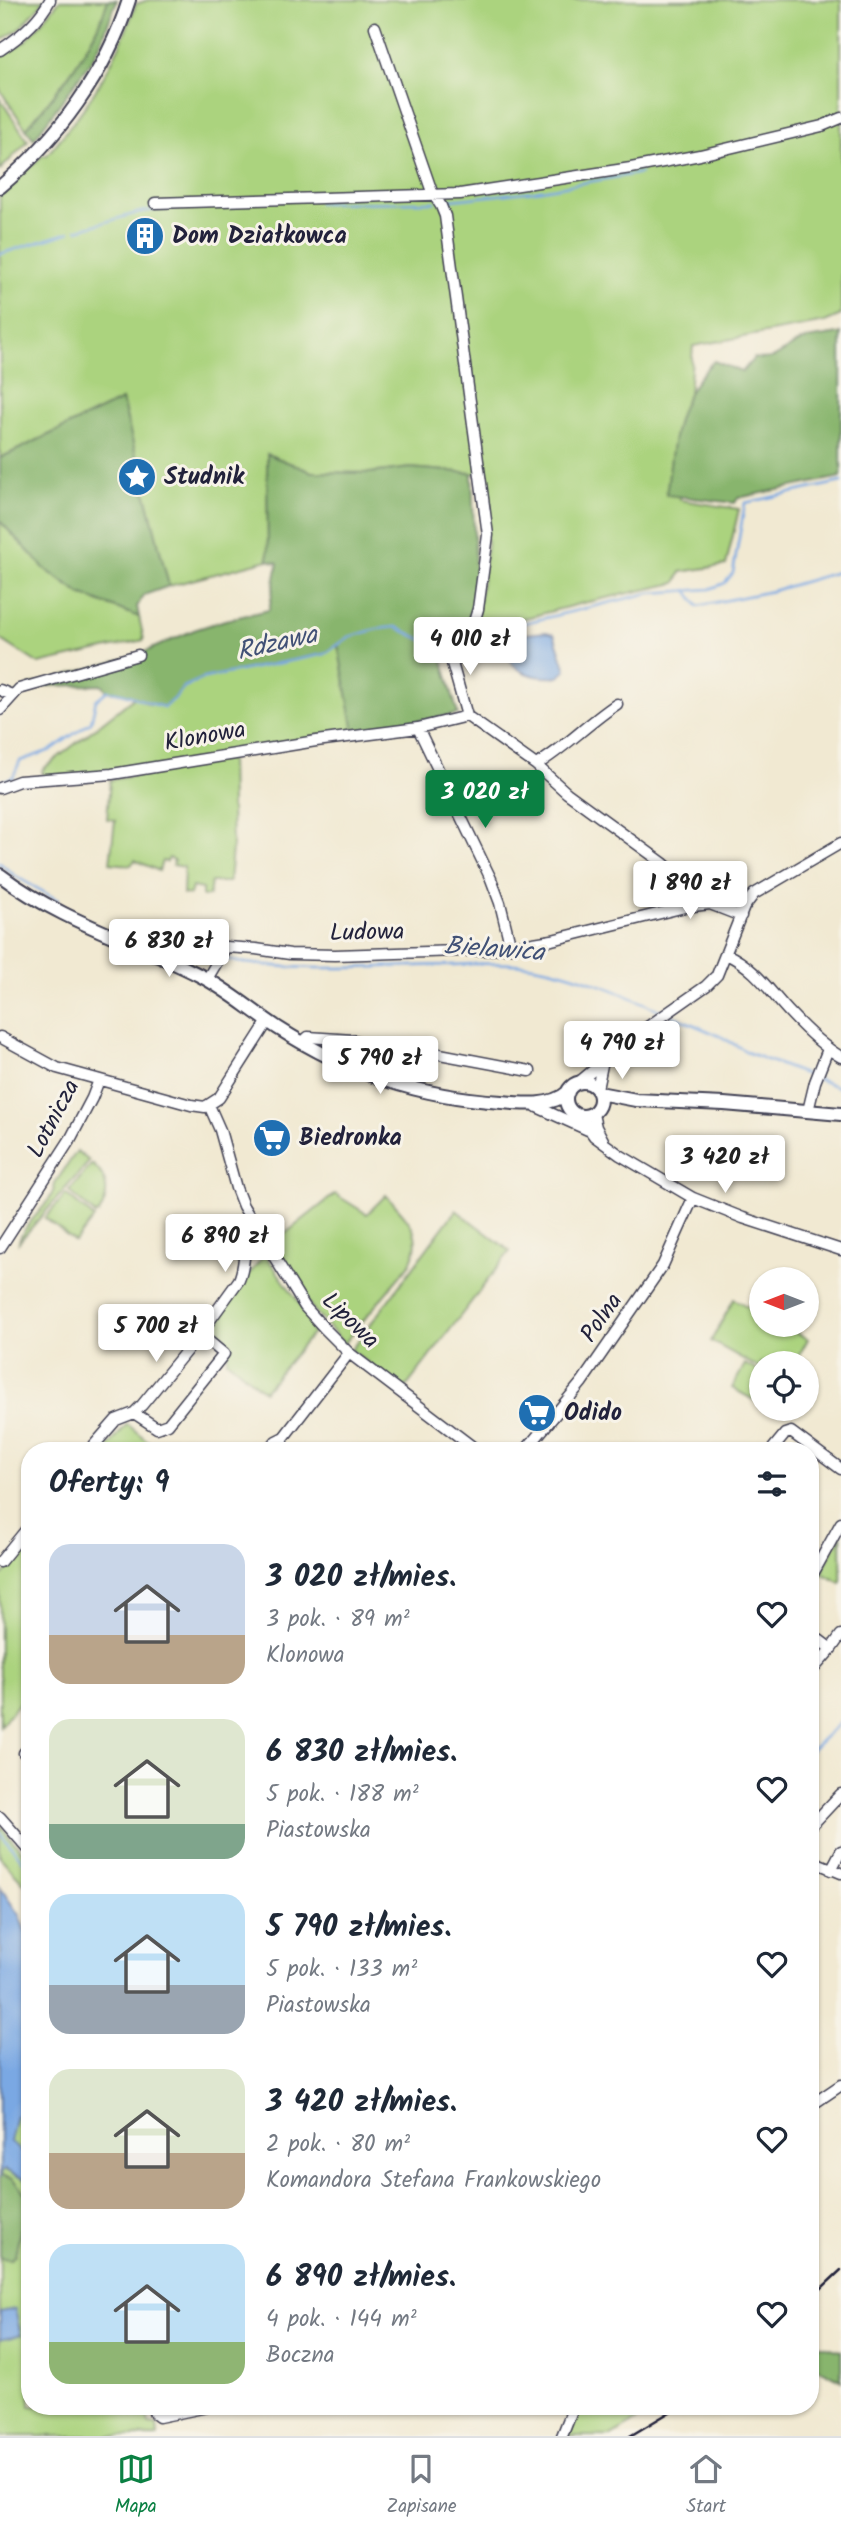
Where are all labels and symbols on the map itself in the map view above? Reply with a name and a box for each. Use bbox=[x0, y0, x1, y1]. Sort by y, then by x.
building icon: Dom Działkowca bbox=[124, 215, 166, 257]
place label: Dom Działkowca bbox=[172, 217, 347, 256]
place icon: Studnik bbox=[116, 456, 158, 498]
place label: Studnik bbox=[164, 458, 245, 497]
water label: Rdzawa bbox=[233, 614, 323, 674]
pin: 4 010 zł bbox=[398, 618, 542, 677]
street label: Klonowa bbox=[161, 711, 249, 763]
pin: 3 020 zł bbox=[413, 770, 557, 830]
pin: 1 890 zł bbox=[618, 862, 762, 921]
street label: Ludowa bbox=[329, 913, 405, 953]
pin: 6 830 zł bbox=[97, 920, 241, 979]
water label: Bielawica bbox=[442, 926, 547, 975]
pin: 4 790 zł bbox=[550, 1021, 694, 1081]
pin: 5 790 zł bbox=[308, 1036, 452, 1096]
street label: Lotnicza bbox=[17, 1073, 91, 1165]
supermarket icon: Biedronka bbox=[251, 1117, 293, 1159]
place label: Biedronka bbox=[299, 1119, 402, 1158]
pin: 3 420 zł bbox=[653, 1136, 797, 1195]
pin: 6 890 zł bbox=[153, 1214, 297, 1274]
north arrow bbox=[749, 1267, 819, 1337]
street label: Lipowa bbox=[312, 1283, 388, 1359]
street label: Polna bbox=[571, 1285, 633, 1351]
pin: 5 700 zł bbox=[84, 1304, 228, 1364]
supermarket icon: Odido bbox=[516, 1392, 558, 1434]
place label: Odido bbox=[564, 1394, 622, 1433]

